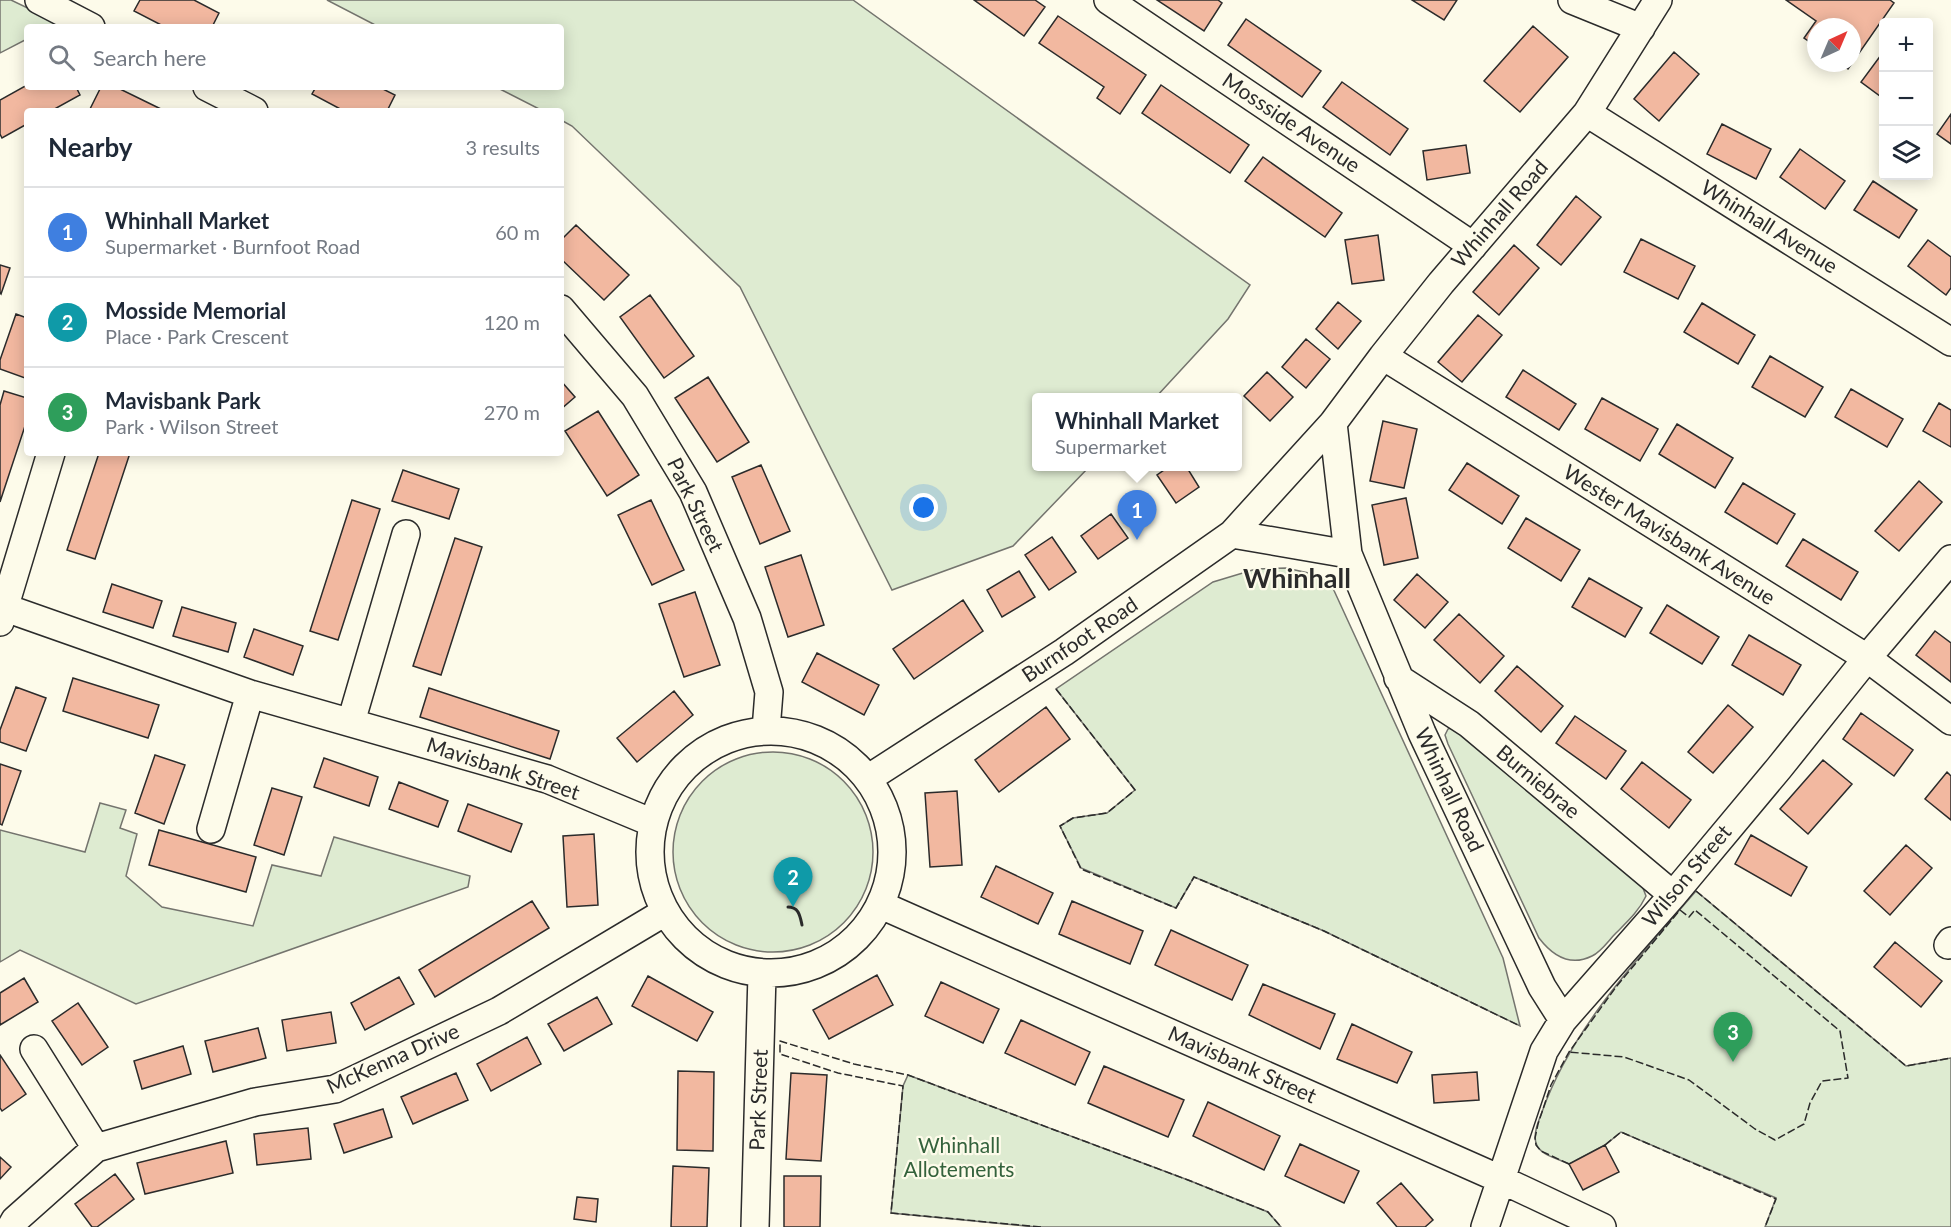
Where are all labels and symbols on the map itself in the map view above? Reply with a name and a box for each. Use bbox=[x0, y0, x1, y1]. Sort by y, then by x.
north arrow bbox=[1807, 18, 1861, 72]
street label: Mossside Avenue bbox=[1218, 67, 1365, 177]
street label: Whinhall Road bbox=[1445, 154, 1552, 272]
street label: Whinhall Avenue bbox=[1697, 174, 1843, 278]
street label: Park Street bbox=[663, 453, 730, 556]
street label: Wester Mavisbank Avenue bbox=[1559, 458, 1780, 609]
pin: 1 bbox=[1118, 490, 1156, 540]
your location bbox=[909, 493, 938, 522]
district label: Whinhall bbox=[1243, 561, 1351, 594]
street label: Burnfoot Road bbox=[1016, 591, 1142, 687]
street label: Whinhall Road bbox=[1411, 723, 1490, 855]
street label: Mavisbank Street bbox=[424, 731, 584, 804]
street label: Burniebrae bbox=[1492, 739, 1586, 823]
street label: Wilson Street bbox=[1636, 819, 1736, 931]
pin: 2 bbox=[774, 858, 812, 907]
pin: 3 bbox=[1714, 1012, 1752, 1062]
street label: McKenna Drive bbox=[322, 1017, 463, 1098]
street label: Mavisbank Street bbox=[1165, 1020, 1321, 1108]
street label: Park Street bbox=[743, 1048, 772, 1151]
park label: Whinhall Allotements bbox=[904, 1132, 1014, 1181]

